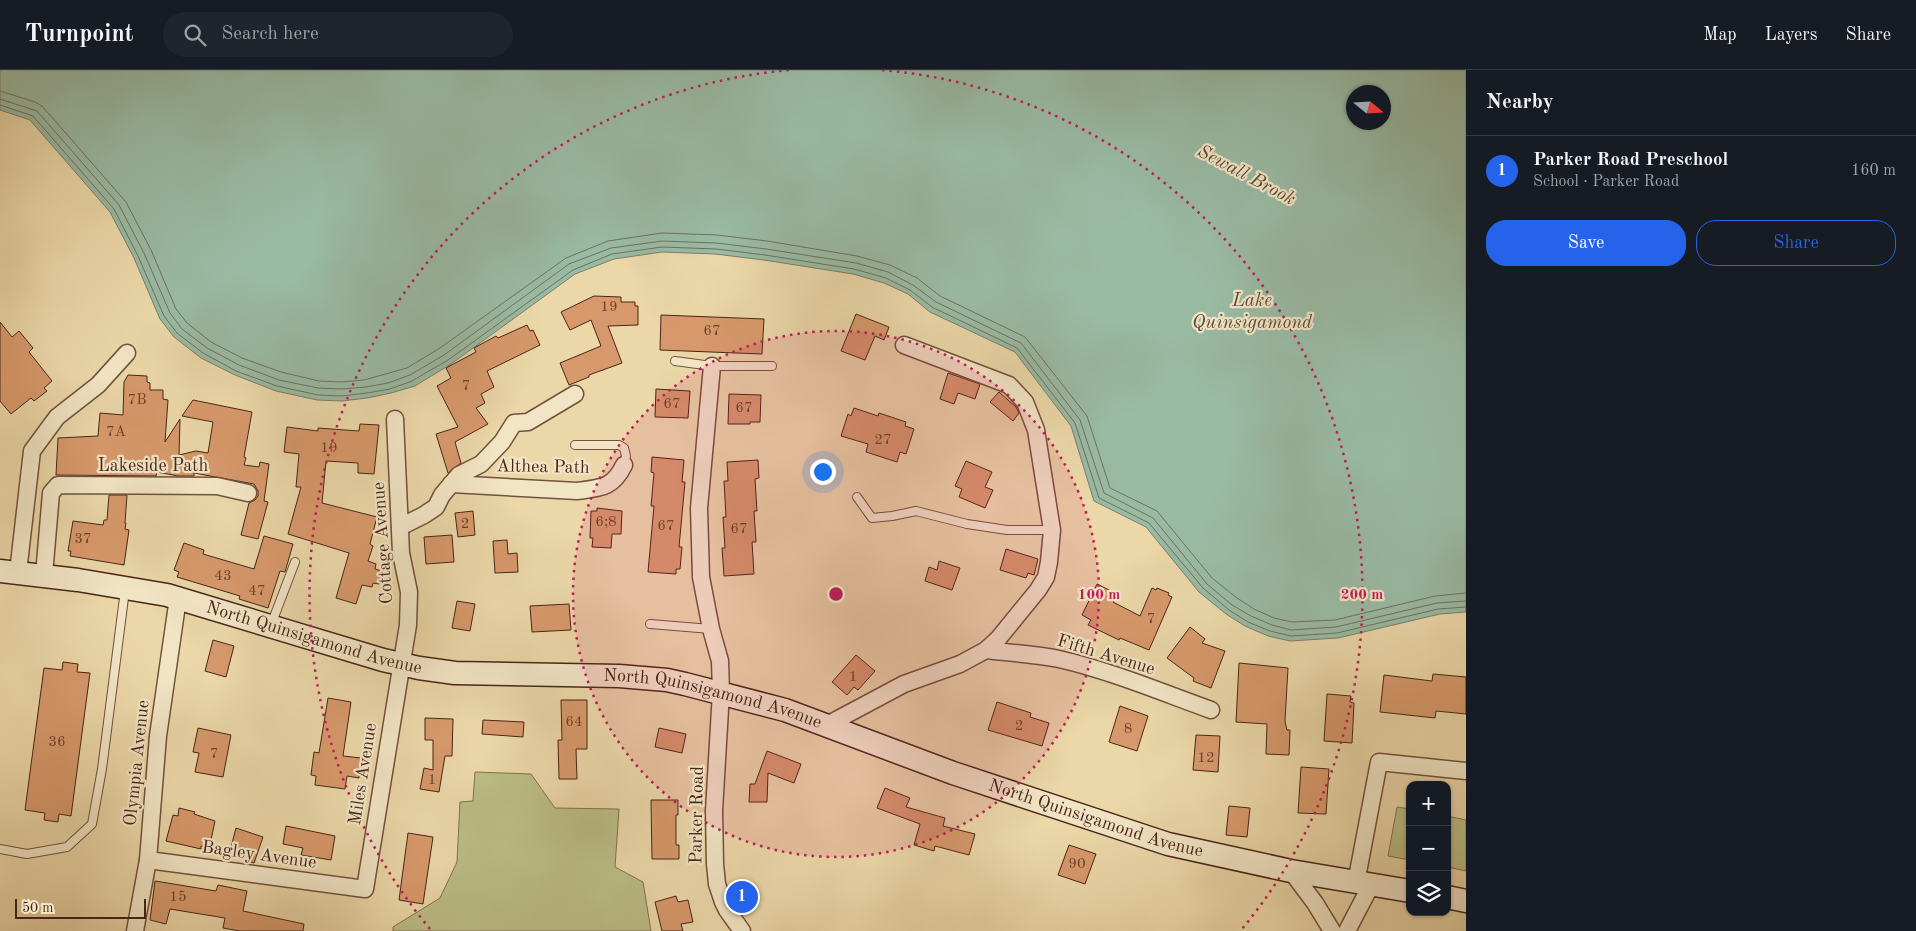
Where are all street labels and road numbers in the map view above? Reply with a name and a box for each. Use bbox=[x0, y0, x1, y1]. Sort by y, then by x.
street label: Lakeside Path bbox=[98, 457, 208, 475]
street label: Althea Path bbox=[496, 457, 590, 477]
street label: Cottage Avenue bbox=[370, 481, 396, 605]
street label: North Quinsigamond Avenue bbox=[204, 598, 424, 677]
street label: Fifth Avenue bbox=[1055, 632, 1157, 678]
street label: North Quinsigamond Avenue bbox=[603, 667, 824, 732]
street label: Olympia Avenue bbox=[121, 699, 153, 827]
street label: Miles Avenue bbox=[346, 722, 380, 826]
street label: Parker Road bbox=[687, 766, 707, 864]
street label: North Quinsigamond Avenue bbox=[986, 776, 1205, 860]
street label: Bagley Avenue bbox=[200, 838, 318, 872]

